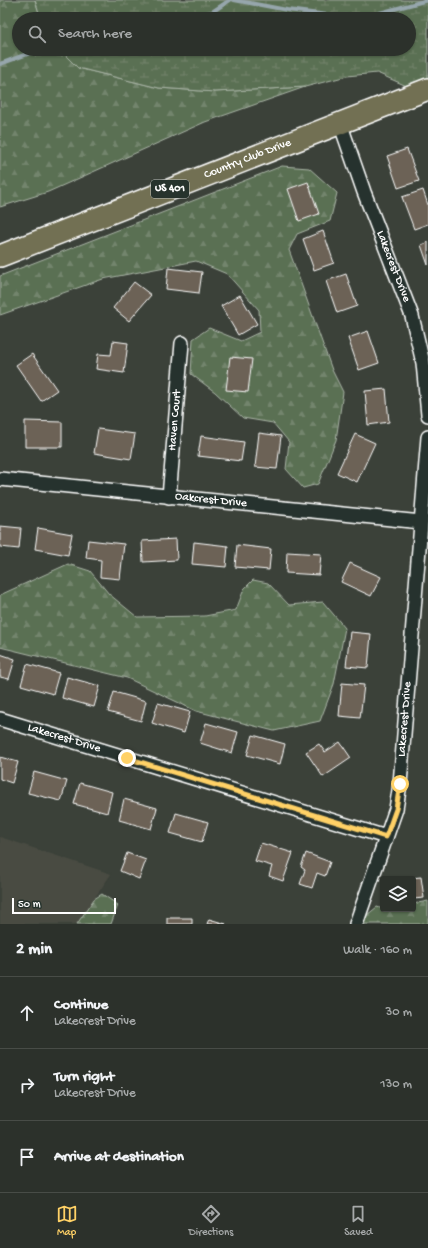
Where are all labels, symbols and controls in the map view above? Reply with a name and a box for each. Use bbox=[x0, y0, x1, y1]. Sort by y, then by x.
search box bbox=[12, 12, 416, 56]
icon: search bbox=[26, 23, 48, 45]
text: Search here bbox=[58, 25, 132, 43]
street label: Country Club Drive bbox=[202, 136, 294, 183]
road number: US 401 bbox=[151, 180, 189, 198]
street label: Lakecrest Drive bbox=[373, 229, 413, 305]
street label: Haven Court bbox=[166, 388, 185, 451]
street label: Oakcrest Drive bbox=[174, 490, 248, 511]
street label: Lakecrest Drive bbox=[395, 680, 415, 757]
street label: Lakecrest Drive bbox=[26, 721, 103, 757]
route end bbox=[118, 749, 136, 767]
route start bbox=[391, 775, 409, 793]
map controls bbox=[380, 876, 416, 912]
button: layers bbox=[380, 876, 416, 912]
scale bar bbox=[12, 896, 116, 915]
text: 50 m bbox=[18, 899, 40, 911]
text: 2 min bbox=[16, 940, 52, 960]
text: Walk · 160 m bbox=[343, 943, 412, 958]
text: Continue bbox=[54, 996, 108, 1014]
icon: ahead bbox=[16, 1002, 38, 1024]
text: 30 m bbox=[386, 1005, 412, 1020]
text: Lakecrest Drive bbox=[54, 1014, 136, 1029]
text: Turn right bbox=[54, 1068, 114, 1086]
icon: right bbox=[16, 1074, 38, 1096]
text: 130 m bbox=[380, 1077, 412, 1092]
text: Lakecrest Drive bbox=[54, 1086, 136, 1101]
icon: arrive bbox=[16, 1146, 38, 1168]
text: Arrive at destination bbox=[54, 1148, 184, 1166]
tab: Map bbox=[56, 1203, 78, 1239]
tab: Directions bbox=[189, 1203, 233, 1239]
tab: Saved bbox=[344, 1203, 372, 1239]

